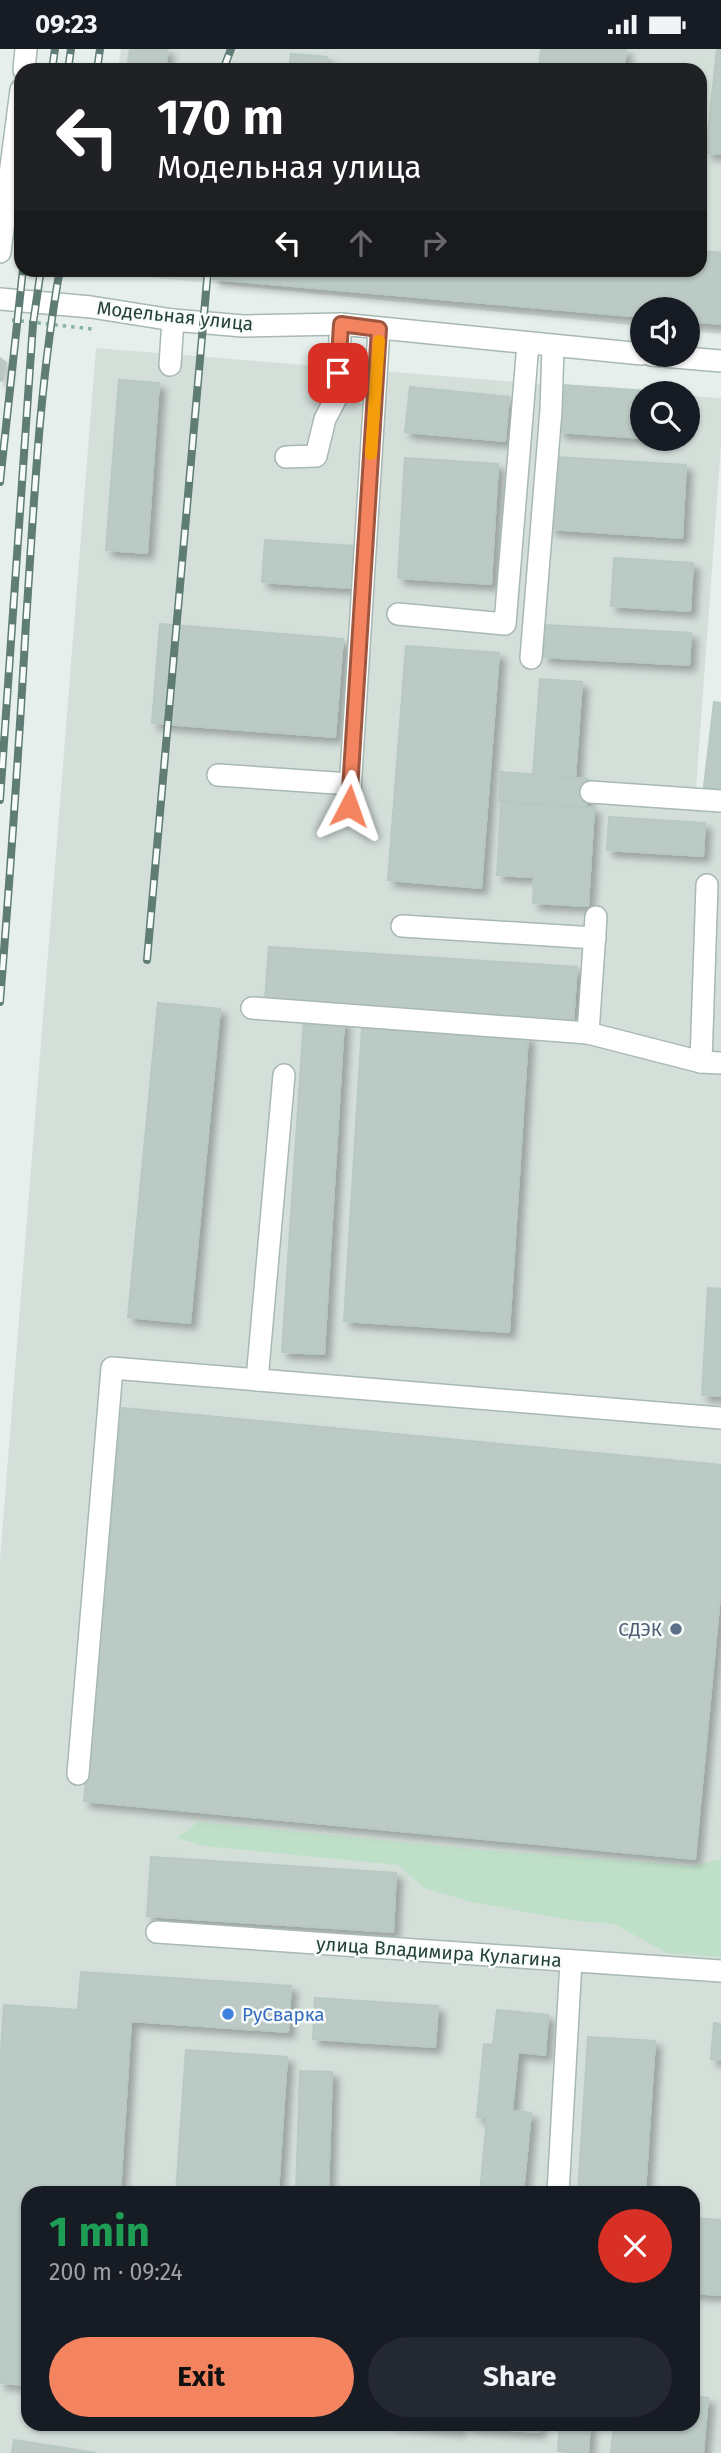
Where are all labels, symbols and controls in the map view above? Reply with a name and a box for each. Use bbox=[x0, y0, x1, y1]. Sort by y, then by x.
text: 09:23 bbox=[35, 9, 98, 40]
text: 170 m bbox=[157, 88, 284, 147]
icon: left bbox=[42, 91, 133, 182]
text: Модельная улица bbox=[157, 148, 422, 186]
icon: left bbox=[269, 224, 307, 262]
icon: ahead bbox=[342, 224, 380, 262]
icon: right bbox=[415, 224, 453, 262]
street label: Модельная улица bbox=[96, 296, 254, 336]
map controls bbox=[630, 297, 700, 451]
button: sound bbox=[630, 297, 700, 367]
pin bbox=[308, 343, 368, 403]
icon: arrive bbox=[319, 354, 357, 392]
button: search bbox=[630, 381, 700, 451]
position arrow bbox=[312, 769, 386, 843]
place label: СДЭК bbox=[618, 1618, 662, 1641]
marker: СДЭК bbox=[668, 1621, 684, 1637]
street label: улица Владимира Кулагина bbox=[315, 1932, 563, 1972]
place label: РуСварка bbox=[242, 2003, 325, 2026]
marker: РуСварка bbox=[220, 2006, 236, 2022]
text: 1 min bbox=[49, 2207, 150, 2257]
button: close bbox=[598, 2209, 672, 2283]
text: 200 m · 09:24 bbox=[49, 2258, 183, 2286]
button: Exit bbox=[49, 2337, 354, 2417]
button: Share bbox=[368, 2337, 672, 2417]

